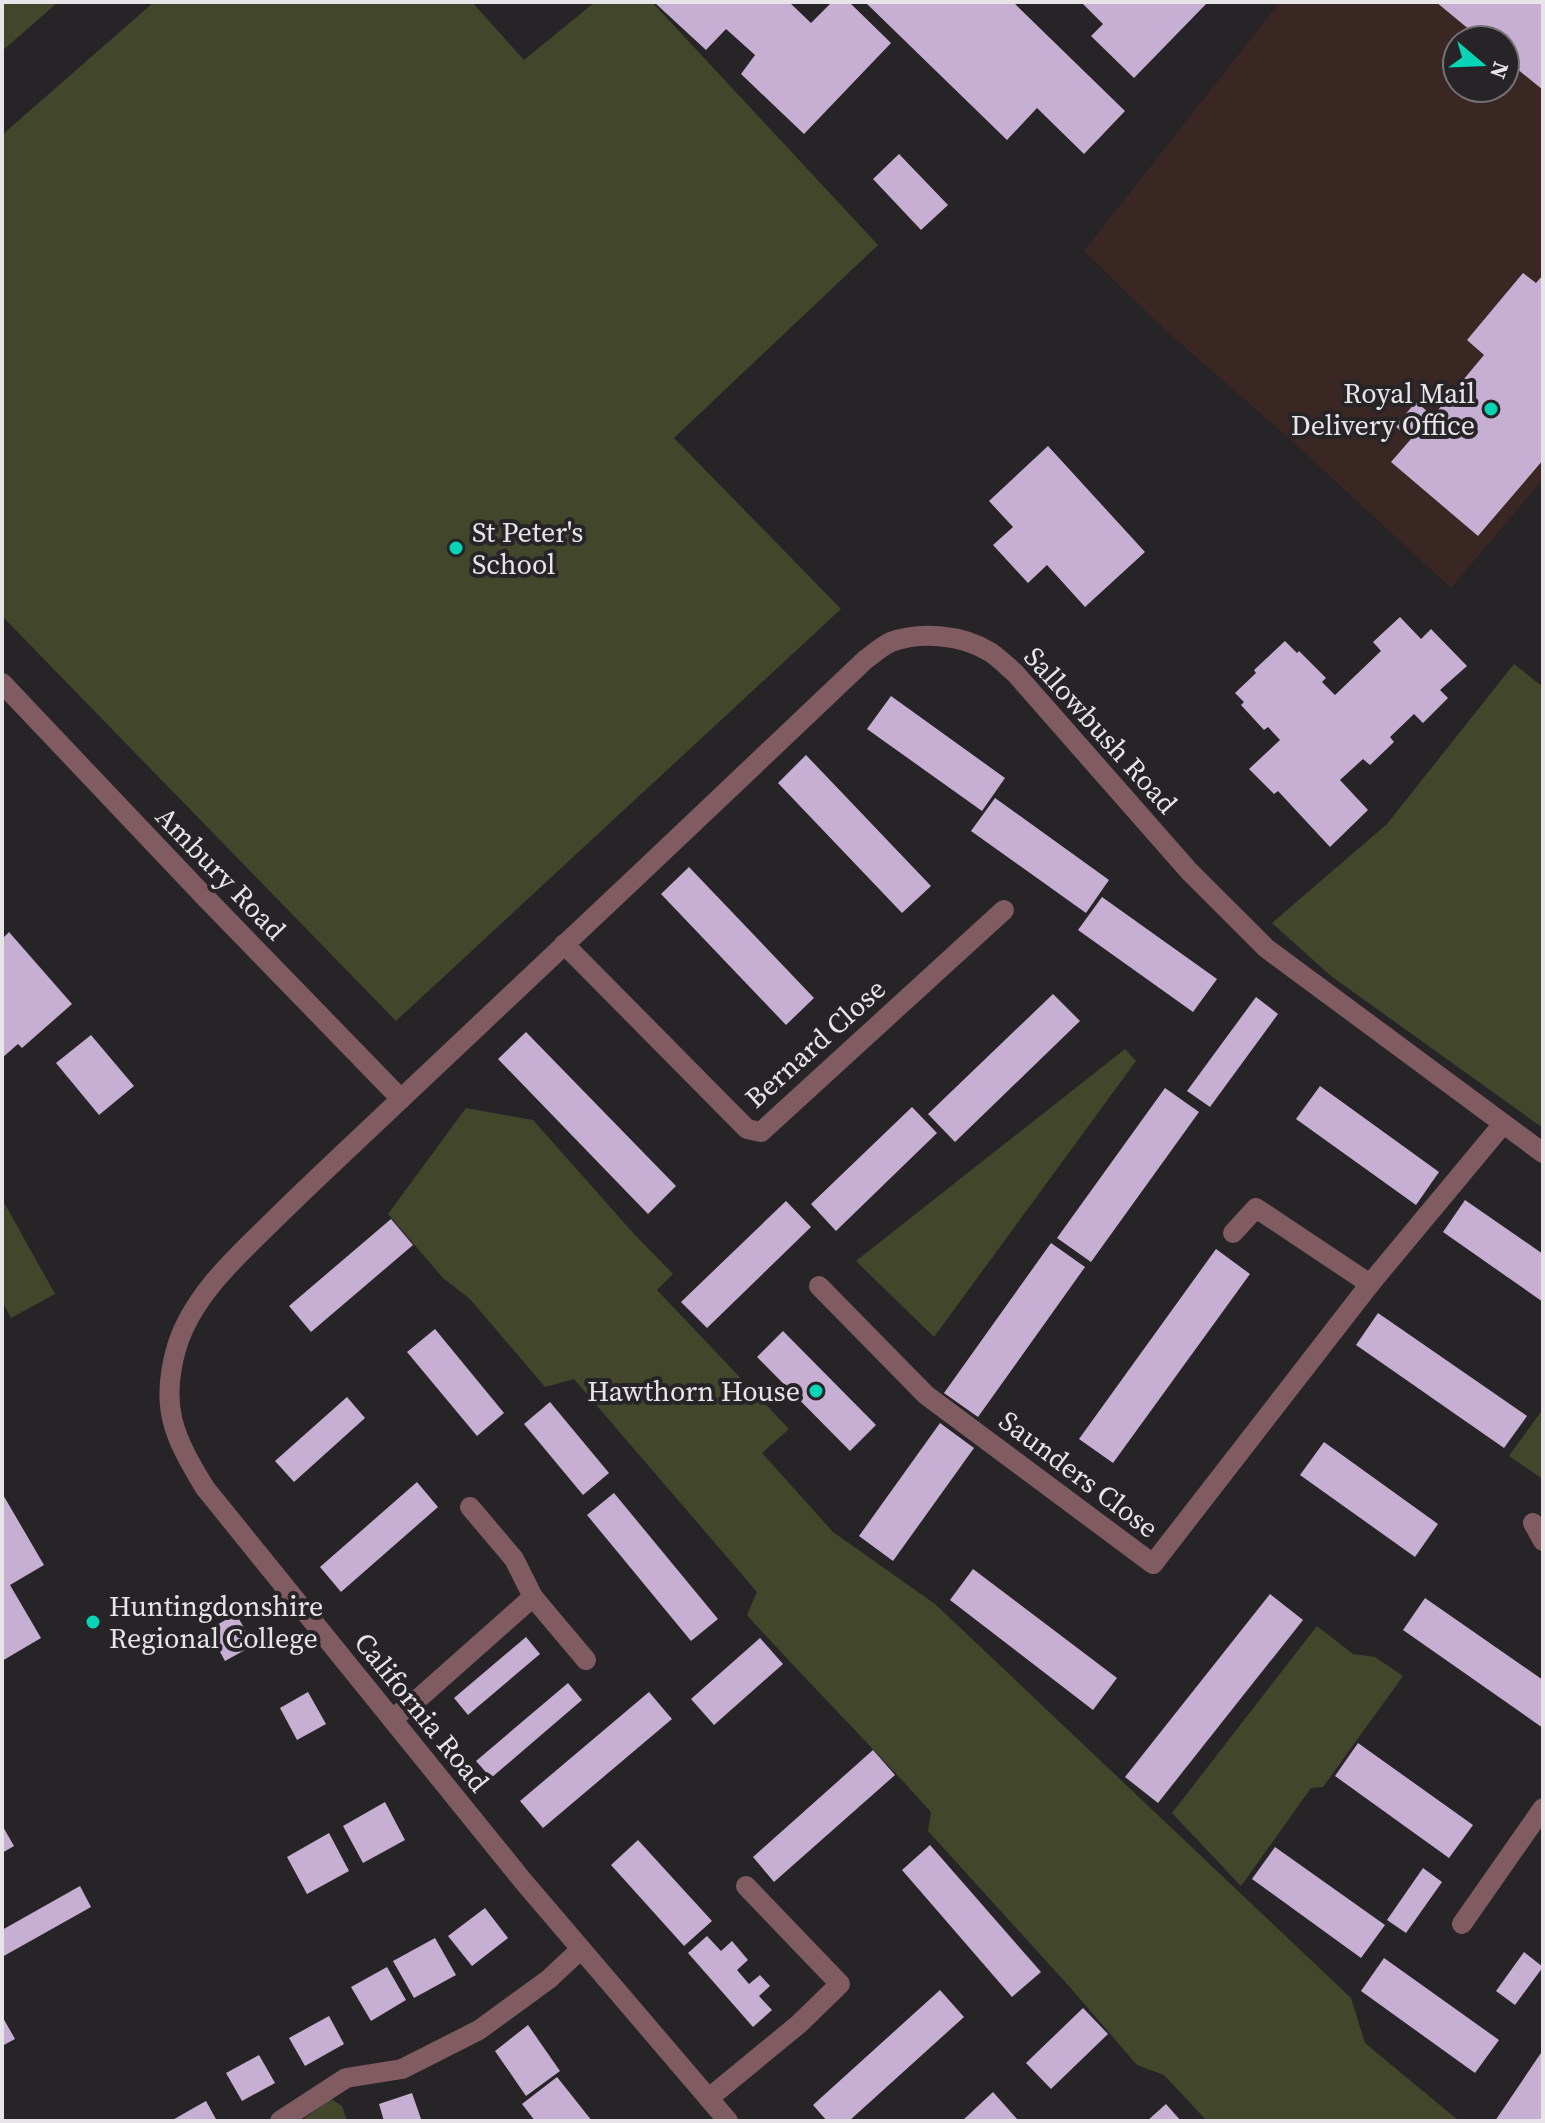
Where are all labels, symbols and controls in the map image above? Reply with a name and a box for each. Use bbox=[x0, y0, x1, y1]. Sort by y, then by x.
north arrow bbox=[1441, 24, 1521, 104]
text: N bbox=[1483, 58, 1517, 83]
place label: Royal Mail Delivery Office bbox=[1291, 374, 1475, 444]
marker: Royal Mail Delivery Office bbox=[1482, 400, 1500, 418]
place label: St Peter's School bbox=[472, 513, 584, 583]
marker: St Peter's School bbox=[447, 539, 465, 557]
street label: Sallowbush Road bbox=[1016, 638, 1186, 822]
street label: Ambury Road bbox=[147, 798, 295, 948]
street label: Bernard Close bbox=[737, 970, 893, 1116]
place label: Hawthorn House bbox=[587, 1372, 800, 1410]
marker: Hawthorn House bbox=[807, 1382, 825, 1400]
street label: Saunders Close bbox=[992, 1402, 1166, 1546]
place label: Huntingdonshire Regional College bbox=[109, 1587, 323, 1657]
marker: Huntingdonshire Regional College bbox=[84, 1613, 102, 1631]
street label: California Road bbox=[346, 1624, 498, 1800]

